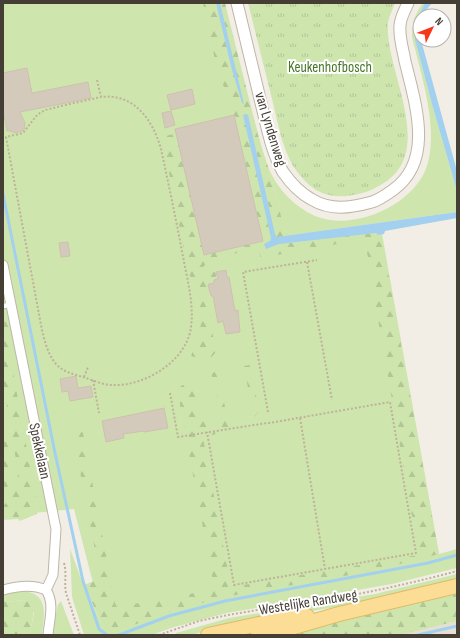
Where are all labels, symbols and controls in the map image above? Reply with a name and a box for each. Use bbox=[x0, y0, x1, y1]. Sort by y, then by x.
north arrow bbox=[412, 8, 452, 48]
text: N bbox=[432, 15, 446, 28]
park label: Keukenhofbosch bbox=[288, 58, 372, 77]
street label: van Lyndenweg bbox=[250, 90, 291, 169]
street label: Spekkelaan bbox=[24, 421, 55, 481]
street label: Westelijke Randweg bbox=[257, 585, 359, 620]

